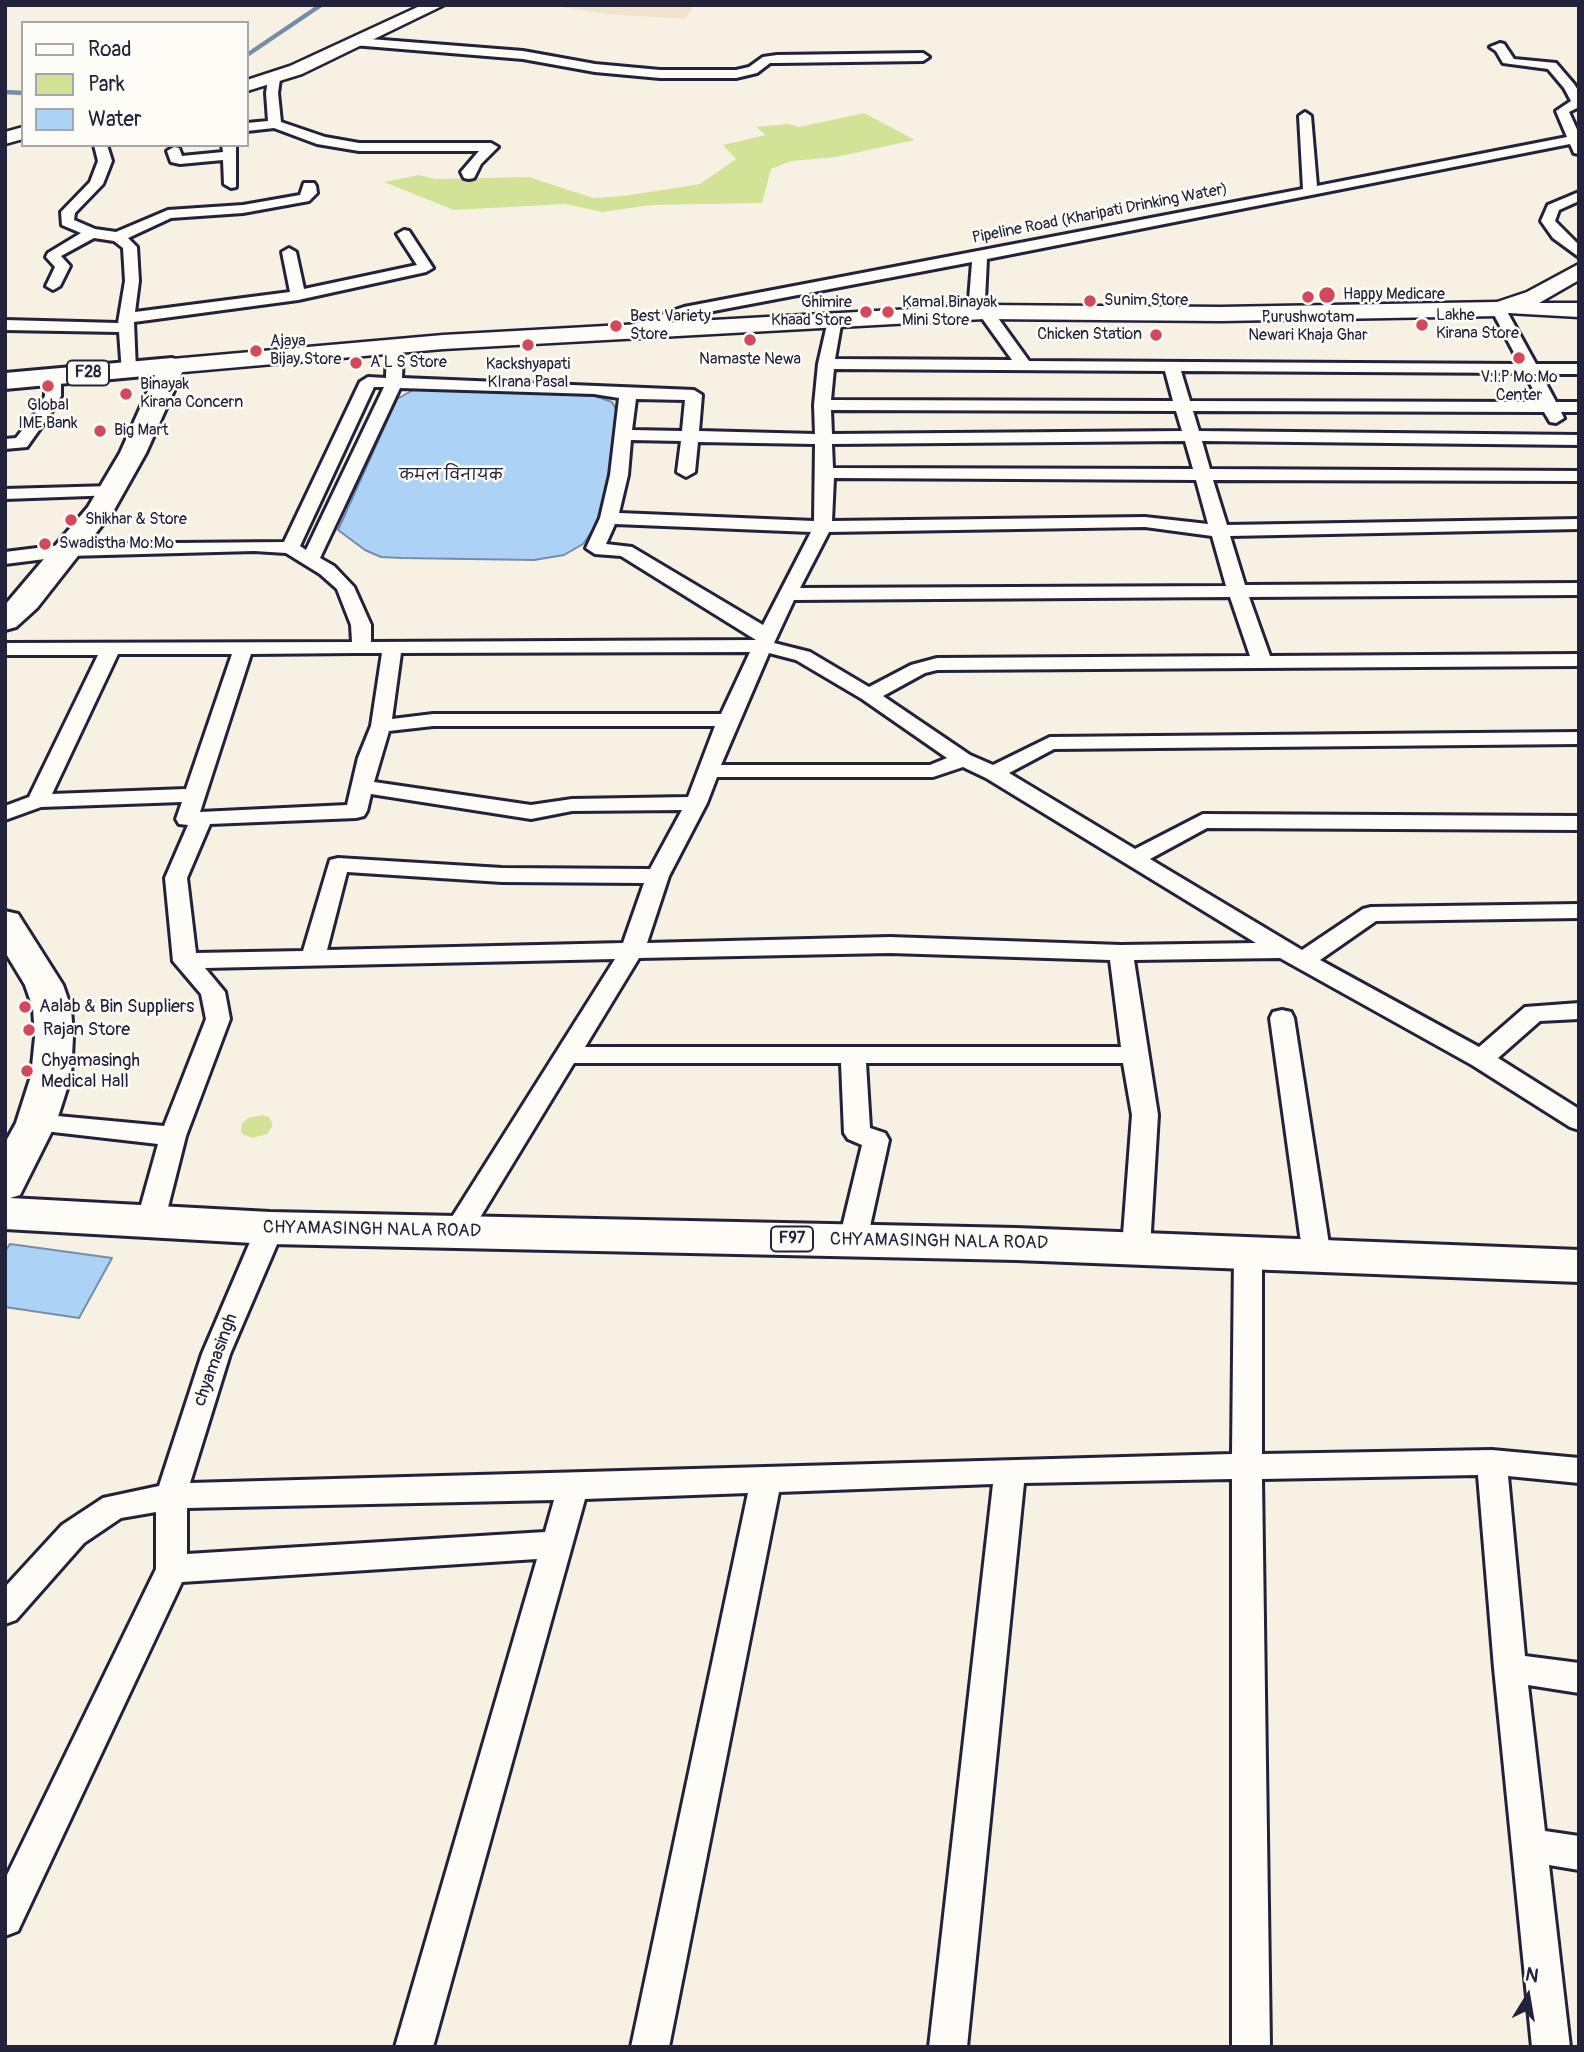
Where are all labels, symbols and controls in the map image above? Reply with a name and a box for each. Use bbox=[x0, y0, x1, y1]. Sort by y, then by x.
legend bbox=[21, 21, 248, 147]
text: Road bbox=[88, 36, 132, 63]
text: Park bbox=[88, 71, 125, 98]
text: Water bbox=[88, 106, 141, 133]
street label: Pipeline Road (Kharipati Drinking Water) bbox=[971, 180, 1229, 248]
marker: Happy Medicare bbox=[1317, 285, 1337, 305]
place label: Happy Medicare bbox=[1343, 285, 1445, 305]
marker: Purushwotam Newari Khaja Ghar bbox=[1300, 289, 1316, 305]
place label: Sunim Store bbox=[1104, 291, 1188, 311]
place label: Ghimire Khaad Store bbox=[771, 293, 852, 331]
place label: Kamal Binayak Mini Store bbox=[902, 293, 997, 331]
marker: Sunim Store bbox=[1082, 293, 1098, 309]
marker: Ghimire Khaad Store bbox=[858, 304, 874, 320]
marker: Kamal Binayak Mini Store bbox=[880, 304, 896, 320]
place label: Lakhe Kirana Store bbox=[1436, 306, 1519, 344]
place label: Best Variety Store bbox=[630, 307, 711, 345]
place label: Purushwotam Newari Khaja Ghar bbox=[1248, 308, 1368, 346]
marker: Lakhe Kirana Store bbox=[1414, 317, 1430, 333]
marker: Best Variety Store bbox=[608, 318, 624, 334]
place label: Chicken Station bbox=[1037, 325, 1142, 345]
marker: Chicken Station bbox=[1148, 327, 1164, 343]
place label: Ajaya Bijay Store bbox=[270, 332, 341, 370]
marker: Namaste Newa bbox=[742, 332, 758, 348]
marker: Kackshyapati KIrana Pasal bbox=[520, 337, 536, 353]
marker: Ajaya Bijay Store bbox=[248, 343, 264, 359]
place label: Namaste Newa bbox=[699, 350, 801, 370]
marker: V.I.P Mo:Mo Center bbox=[1511, 350, 1527, 366]
place label: A L S Store bbox=[370, 353, 447, 373]
marker: A L S Store bbox=[348, 355, 364, 371]
place label: Kackshyapati KIrana Pasal bbox=[486, 355, 570, 393]
road number: F28 bbox=[67, 360, 109, 386]
place label: V.I.P Mo:Mo Center bbox=[1480, 368, 1558, 406]
place label: Binayak Kirana Concern bbox=[140, 375, 243, 413]
marker: Global IME Bank bbox=[40, 378, 56, 394]
marker: Binayak Kirana Concern bbox=[118, 386, 134, 402]
place label: Global IME Bank bbox=[18, 396, 78, 434]
place label: Big Mart bbox=[114, 421, 169, 441]
marker: Big Mart bbox=[92, 423, 108, 439]
district label: कमल विनायक bbox=[399, 466, 503, 486]
place label: Shikhar & Store bbox=[85, 510, 187, 530]
marker: Shikhar & Store bbox=[63, 512, 79, 528]
place label: Swadistha Mo:Mo bbox=[59, 534, 174, 554]
marker: Swadistha Mo:Mo bbox=[37, 536, 53, 552]
place label: Aalab & Bin Suppliers bbox=[39, 996, 194, 1018]
marker: Aalab & Bin Suppliers bbox=[17, 999, 33, 1015]
place label: Rajan Store bbox=[43, 1019, 130, 1041]
marker: Rajan Store bbox=[21, 1022, 37, 1038]
place label: Chyamasingh Medical Hall bbox=[41, 1050, 140, 1092]
marker: Chyamasingh Medical Hall bbox=[19, 1063, 35, 1079]
street label: CHYAMASINGH NALA ROAD bbox=[263, 1217, 481, 1243]
road number: F97 bbox=[771, 1226, 813, 1252]
street label: CHYAMASINGH NALA ROAD bbox=[830, 1229, 1048, 1255]
street label: chyamasingh bbox=[189, 1311, 243, 1409]
north arrow bbox=[1493, 1961, 1563, 2031]
text: N bbox=[1523, 1962, 1541, 1988]

